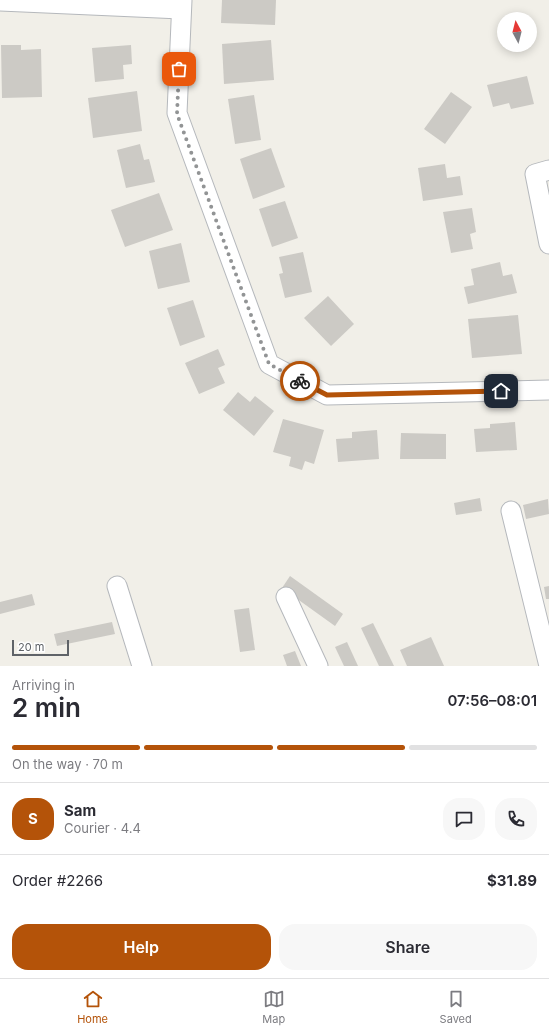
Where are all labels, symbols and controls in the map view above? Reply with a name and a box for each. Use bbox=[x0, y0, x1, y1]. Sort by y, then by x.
north arrow bbox=[497, 12, 537, 52]
map controls bbox=[497, 12, 537, 52]
pin bbox=[162, 52, 196, 86]
icon: bag bbox=[168, 58, 190, 80]
courier bbox=[280, 361, 320, 401]
icon: bike bbox=[289, 370, 311, 392]
pin bbox=[484, 374, 518, 408]
icon: home bbox=[490, 380, 512, 402]
scale bar bbox=[12, 638, 69, 657]
text: 20 m bbox=[18, 640, 44, 654]
text: Arriving in bbox=[12, 677, 75, 693]
text: 07:56–08:01 bbox=[447, 691, 537, 710]
text: 2 min bbox=[12, 692, 81, 723]
text: On the way · 70 m bbox=[12, 756, 123, 772]
button: chat bbox=[443, 798, 485, 840]
button: phone bbox=[495, 798, 537, 840]
text: Sam bbox=[64, 801, 96, 820]
text: S bbox=[28, 809, 38, 828]
text: Courier · 4.4 bbox=[64, 820, 141, 836]
text: Order #2266 bbox=[12, 871, 103, 890]
text: $31.89 bbox=[487, 871, 537, 890]
button: Help bbox=[12, 924, 271, 970]
button: Share bbox=[279, 924, 537, 970]
tab: Home bbox=[77, 988, 108, 1026]
tab: Map bbox=[262, 988, 285, 1026]
tab: Saved bbox=[440, 988, 472, 1026]

